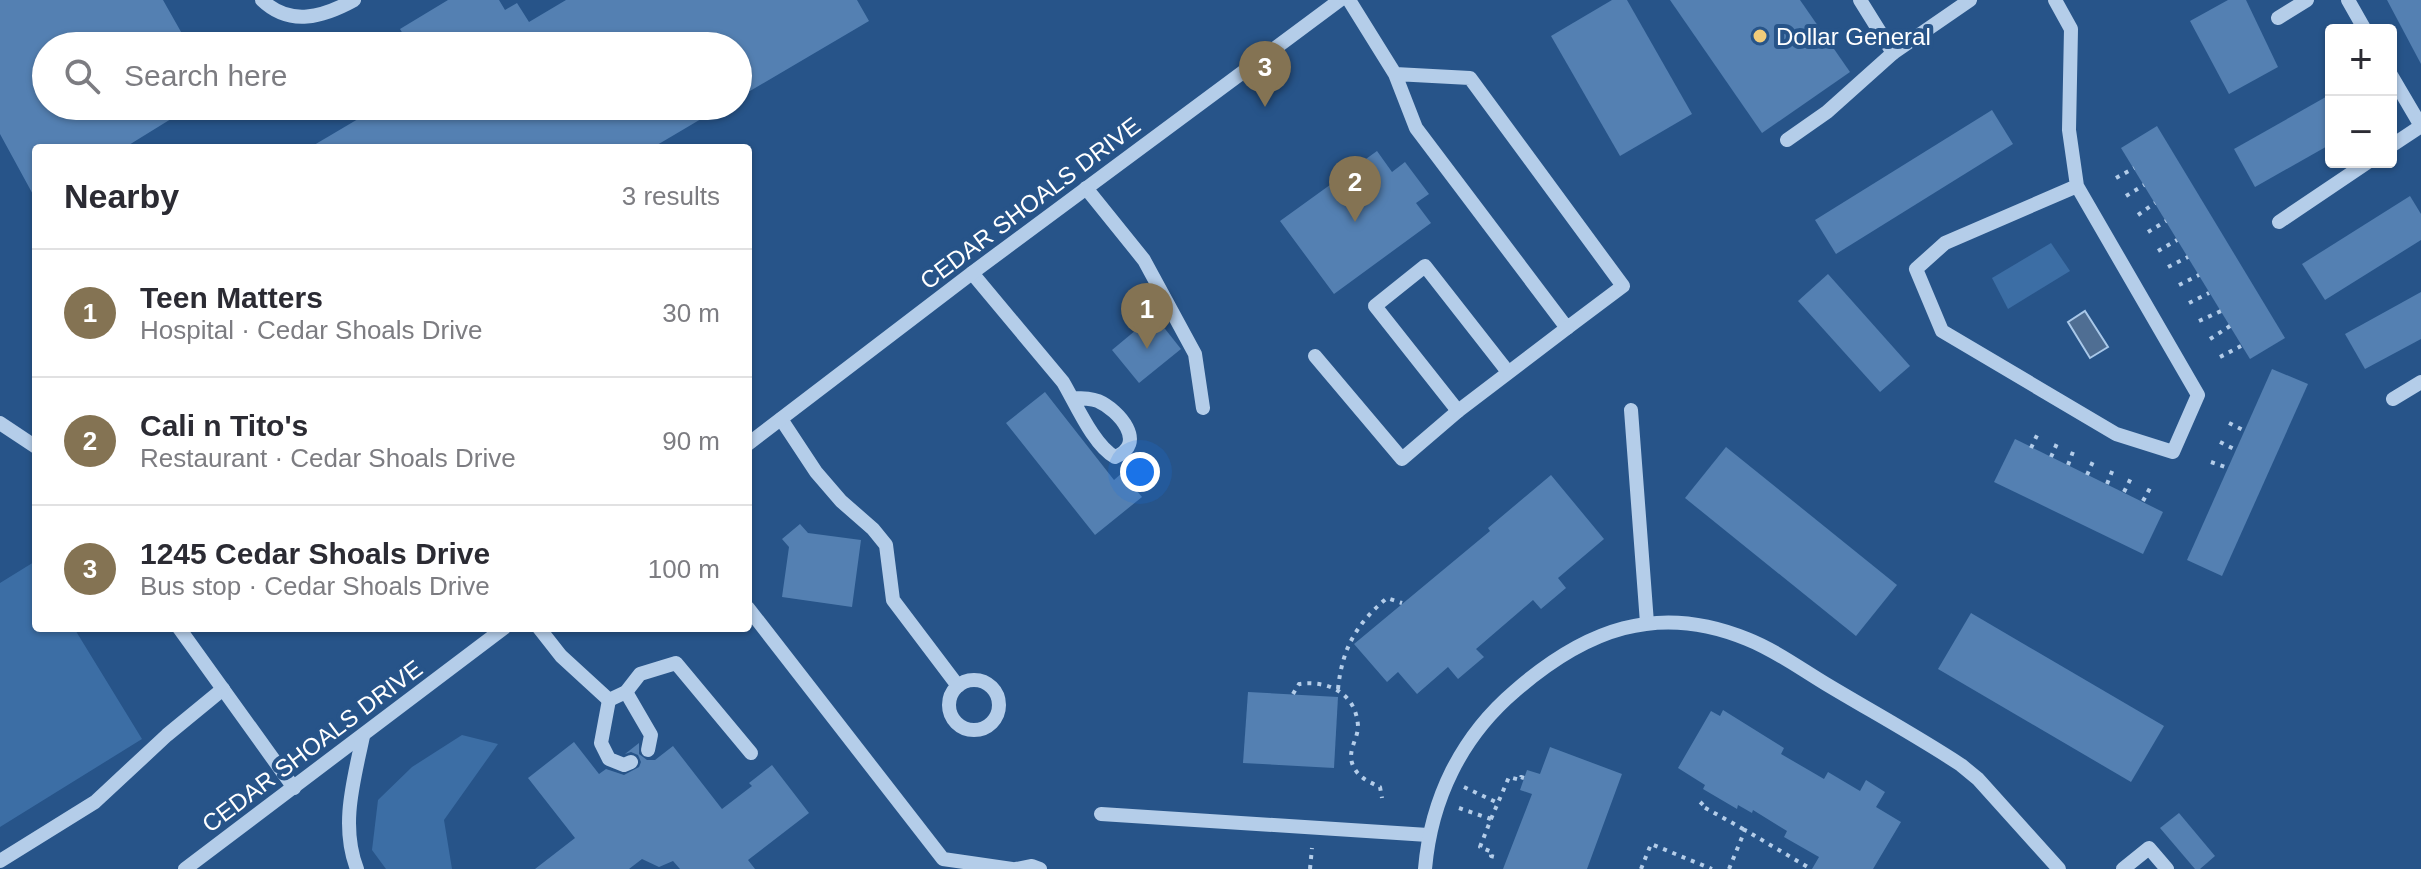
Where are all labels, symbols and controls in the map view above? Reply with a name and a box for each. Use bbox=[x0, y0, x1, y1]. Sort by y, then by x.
place label: Dollar General bbox=[1776, 23, 1931, 50]
map controls bbox=[2325, 24, 2397, 168]
button: + bbox=[2325, 24, 2397, 96]
marker: Dollar General bbox=[1751, 27, 1769, 45]
search box bbox=[32, 32, 752, 120]
pin: 3 bbox=[1239, 41, 1291, 107]
icon: search bbox=[60, 54, 104, 98]
text: Search here bbox=[124, 59, 287, 92]
button: − bbox=[2325, 96, 2397, 168]
street label: CEDAR SHOALS DRIVE bbox=[915, 112, 1145, 294]
pin: 2 bbox=[1329, 156, 1381, 222]
text: Nearby bbox=[64, 177, 179, 215]
text: 3 results bbox=[622, 181, 720, 211]
text: Teen Matters bbox=[140, 281, 323, 314]
pin: 1 bbox=[1121, 283, 1173, 349]
text: 1 bbox=[83, 298, 97, 328]
text: 30 m bbox=[662, 298, 720, 328]
text: Hospital · Cedar Shoals Drive bbox=[140, 315, 482, 345]
text: Cali n Tito's bbox=[140, 409, 308, 442]
text: 2 bbox=[83, 426, 97, 456]
text: 90 m bbox=[662, 426, 720, 456]
text: Restaurant · Cedar Shoals Drive bbox=[140, 443, 516, 473]
your location bbox=[1120, 452, 1160, 492]
text: 1245 Cedar Shoals Drive bbox=[140, 537, 490, 570]
text: 3 bbox=[83, 554, 97, 584]
text: 100 m bbox=[648, 554, 720, 584]
text: Bus stop · Cedar Shoals Drive bbox=[140, 571, 490, 601]
street label: CEDAR SHOALS DRIVE bbox=[197, 655, 427, 837]

